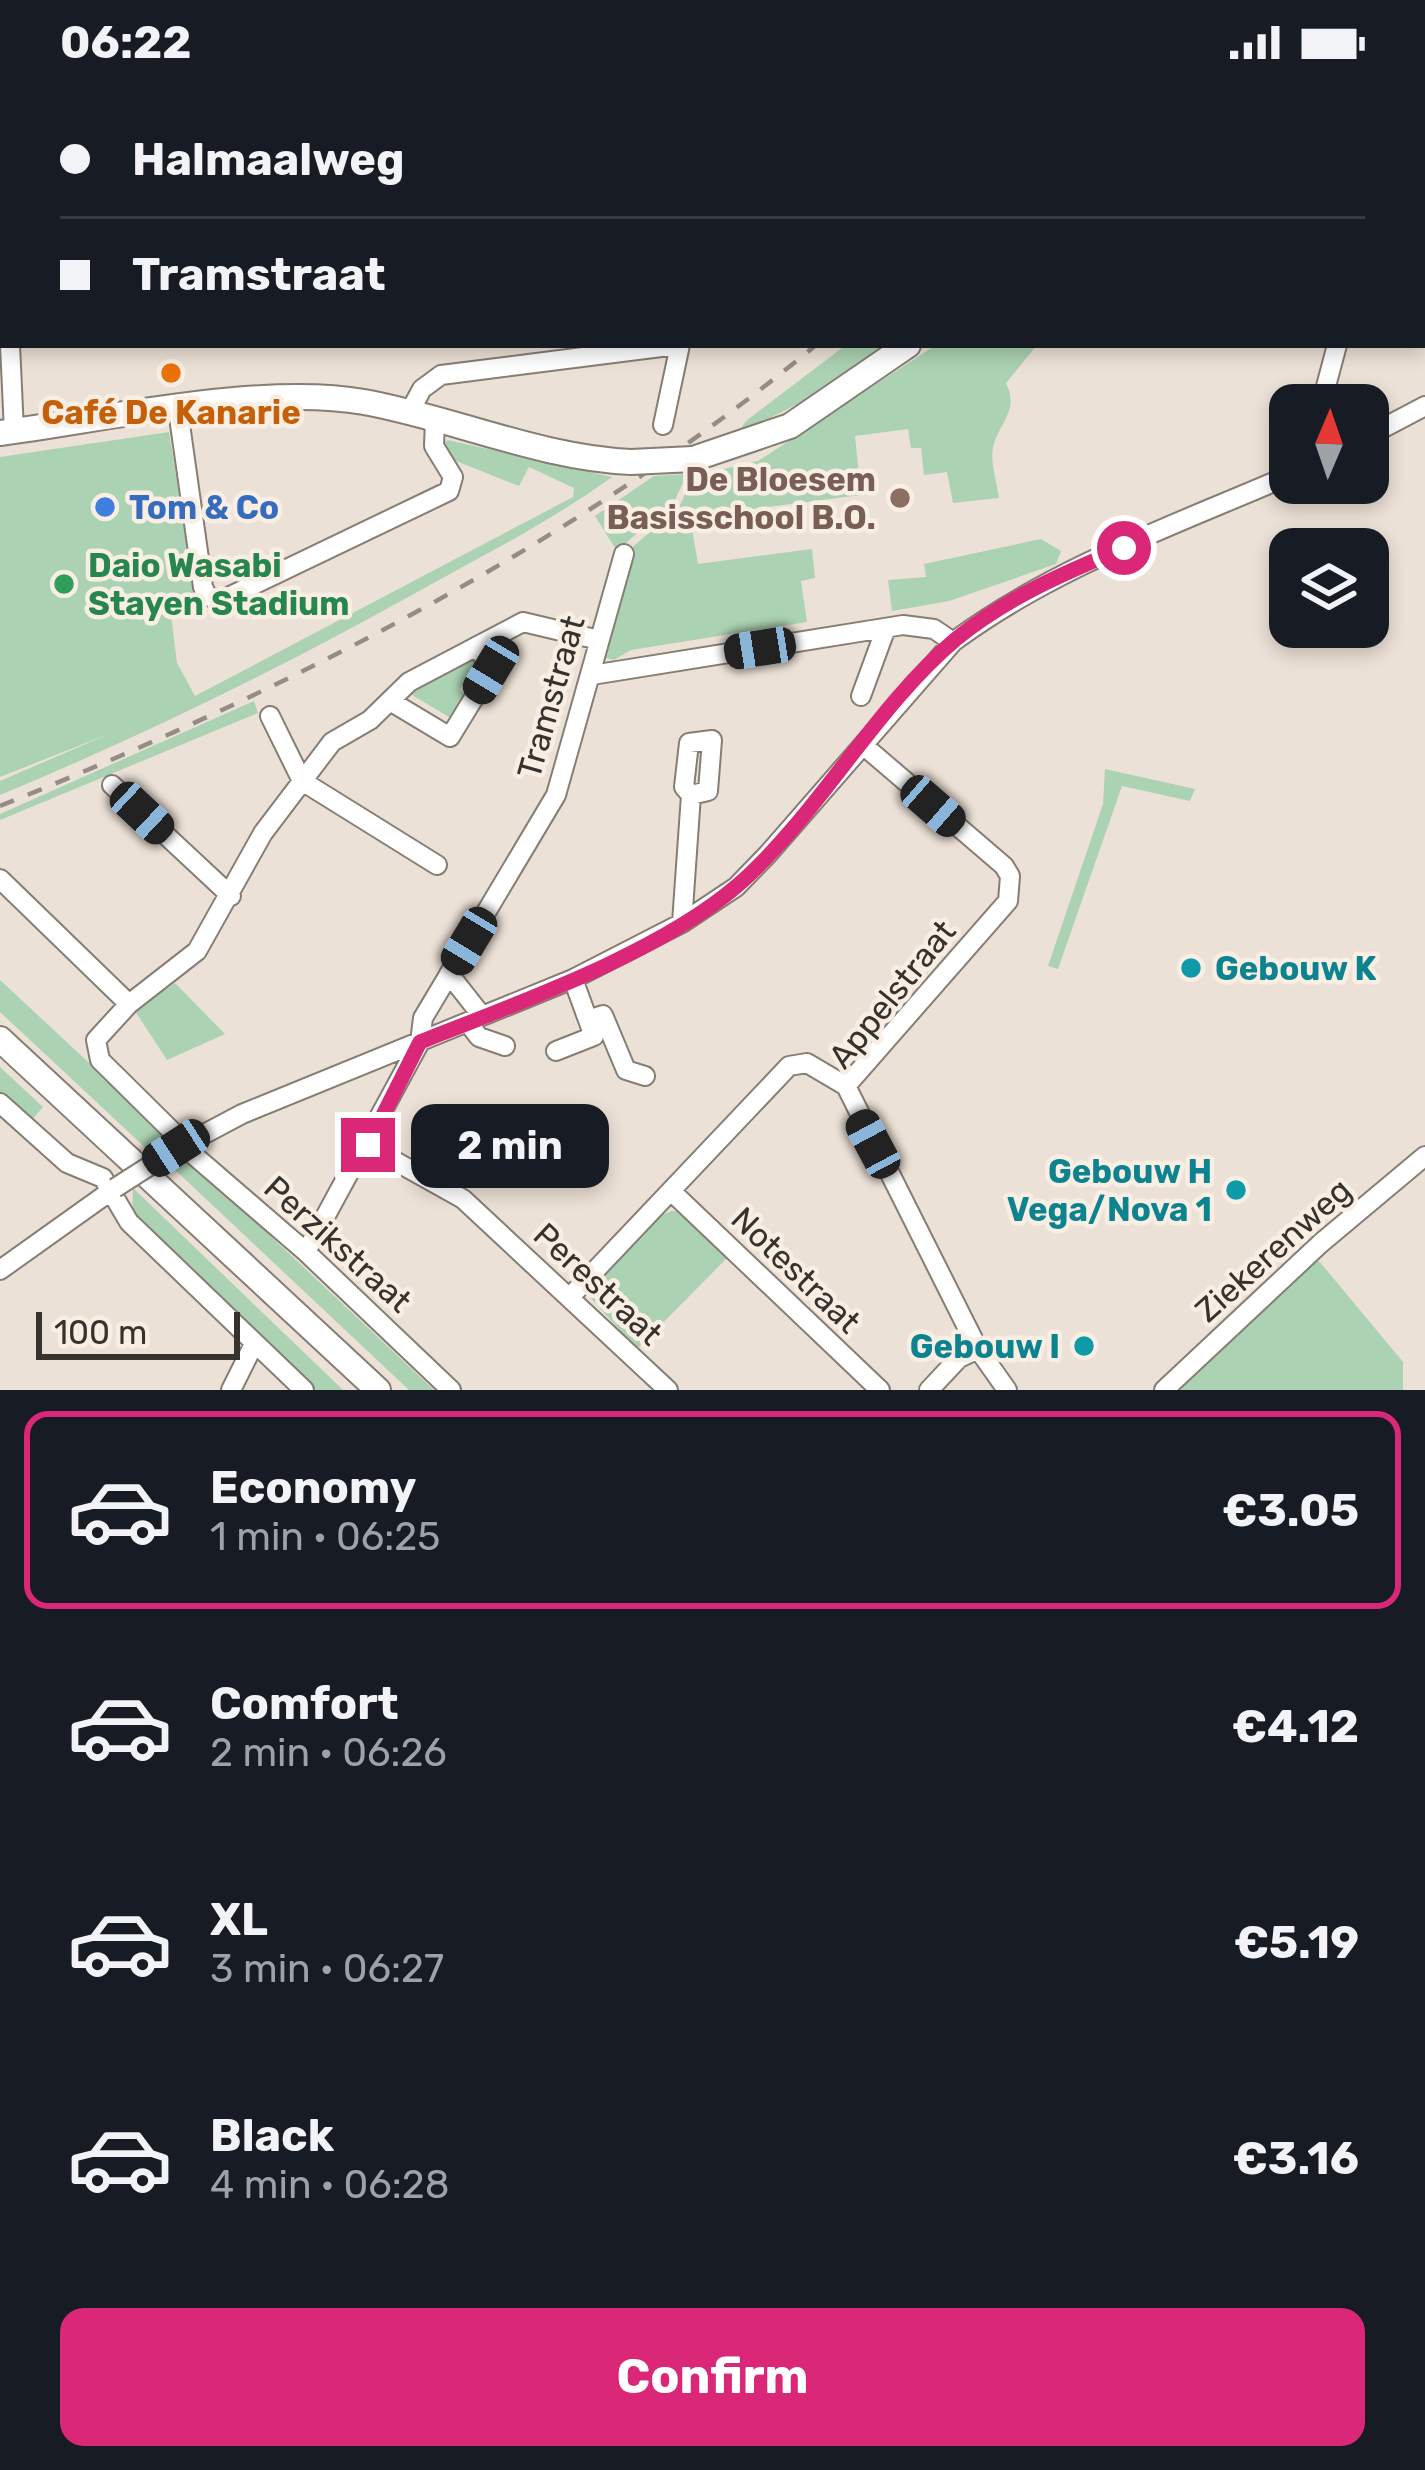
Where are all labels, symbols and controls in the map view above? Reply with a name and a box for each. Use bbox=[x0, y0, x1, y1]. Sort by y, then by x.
text: 06:22 bbox=[60, 16, 192, 69]
text: Halmaalweg bbox=[132, 133, 404, 186]
text: Tramstraat bbox=[132, 248, 386, 301]
marker: Café De Kanarie bbox=[158, 360, 184, 386]
north arrow bbox=[1269, 384, 1389, 504]
map controls bbox=[1269, 384, 1389, 648]
place label: Café De Kanarie bbox=[41, 393, 301, 432]
place label: De Bloesem Basisschool B.O. bbox=[607, 460, 876, 537]
marker: De Bloesem Basisschool B.O. bbox=[887, 485, 913, 511]
place label: Tom & Co bbox=[129, 488, 279, 527]
marker: Tom & Co bbox=[92, 494, 118, 520]
route start bbox=[1097, 521, 1151, 575]
button: layers bbox=[1269, 528, 1389, 648]
place label: Daio Wasabi Stayen Stadium bbox=[88, 546, 349, 623]
marker: Daio Wasabi Stayen Stadium bbox=[51, 571, 77, 597]
street label: Tramstraat bbox=[509, 611, 593, 783]
car bbox=[722, 625, 798, 671]
car bbox=[457, 630, 525, 710]
car bbox=[894, 769, 972, 843]
car bbox=[103, 775, 181, 851]
car bbox=[435, 901, 503, 981]
street label: Appelstraat bbox=[820, 912, 964, 1076]
place label: Gebouw K bbox=[1215, 949, 1376, 988]
marker: Gebouw K bbox=[1178, 955, 1204, 981]
callout: 2 min bbox=[410, 1103, 608, 1187]
car bbox=[840, 1104, 906, 1184]
car bbox=[136, 1113, 216, 1183]
route end bbox=[341, 1118, 395, 1172]
text: 2 min bbox=[457, 1123, 563, 1169]
place label: Gebouw H Vega/Nova 1 bbox=[1007, 1152, 1212, 1229]
street label: Perzikstraat bbox=[256, 1168, 420, 1320]
street label: Ziekerenweg bbox=[1187, 1170, 1359, 1330]
marker: Gebouw H Vega/Nova 1 bbox=[1223, 1177, 1249, 1203]
street label: Notestraat bbox=[723, 1199, 869, 1341]
street label: Perestraat bbox=[526, 1215, 670, 1353]
scale bar bbox=[36, 1306, 240, 1359]
text: 100 m bbox=[54, 1313, 147, 1352]
place label: Gebouw I bbox=[910, 1327, 1060, 1366]
marker: Gebouw I bbox=[1071, 1333, 1097, 1359]
icon: car bbox=[66, 1456, 174, 1564]
text: Economy bbox=[210, 1461, 416, 1514]
text: €3.05 bbox=[1222, 1484, 1359, 1537]
text: 1 min · 06:25 bbox=[210, 1514, 440, 1560]
icon: car bbox=[66, 1672, 174, 1780]
text: Comfort bbox=[210, 1677, 399, 1730]
text: €4.12 bbox=[1232, 1700, 1359, 1753]
text: 2 min · 06:26 bbox=[210, 1730, 447, 1776]
icon: car bbox=[66, 1888, 174, 1996]
text: XL bbox=[210, 1893, 268, 1946]
text: €5.19 bbox=[1234, 1916, 1359, 1969]
text: 3 min · 06:27 bbox=[210, 1946, 444, 1992]
icon: car bbox=[66, 2104, 174, 2212]
text: Black bbox=[210, 2109, 334, 2162]
text: €3.16 bbox=[1232, 2132, 1359, 2185]
text: 4 min · 06:28 bbox=[210, 2162, 449, 2208]
button: Confirm bbox=[60, 2308, 1365, 2446]

